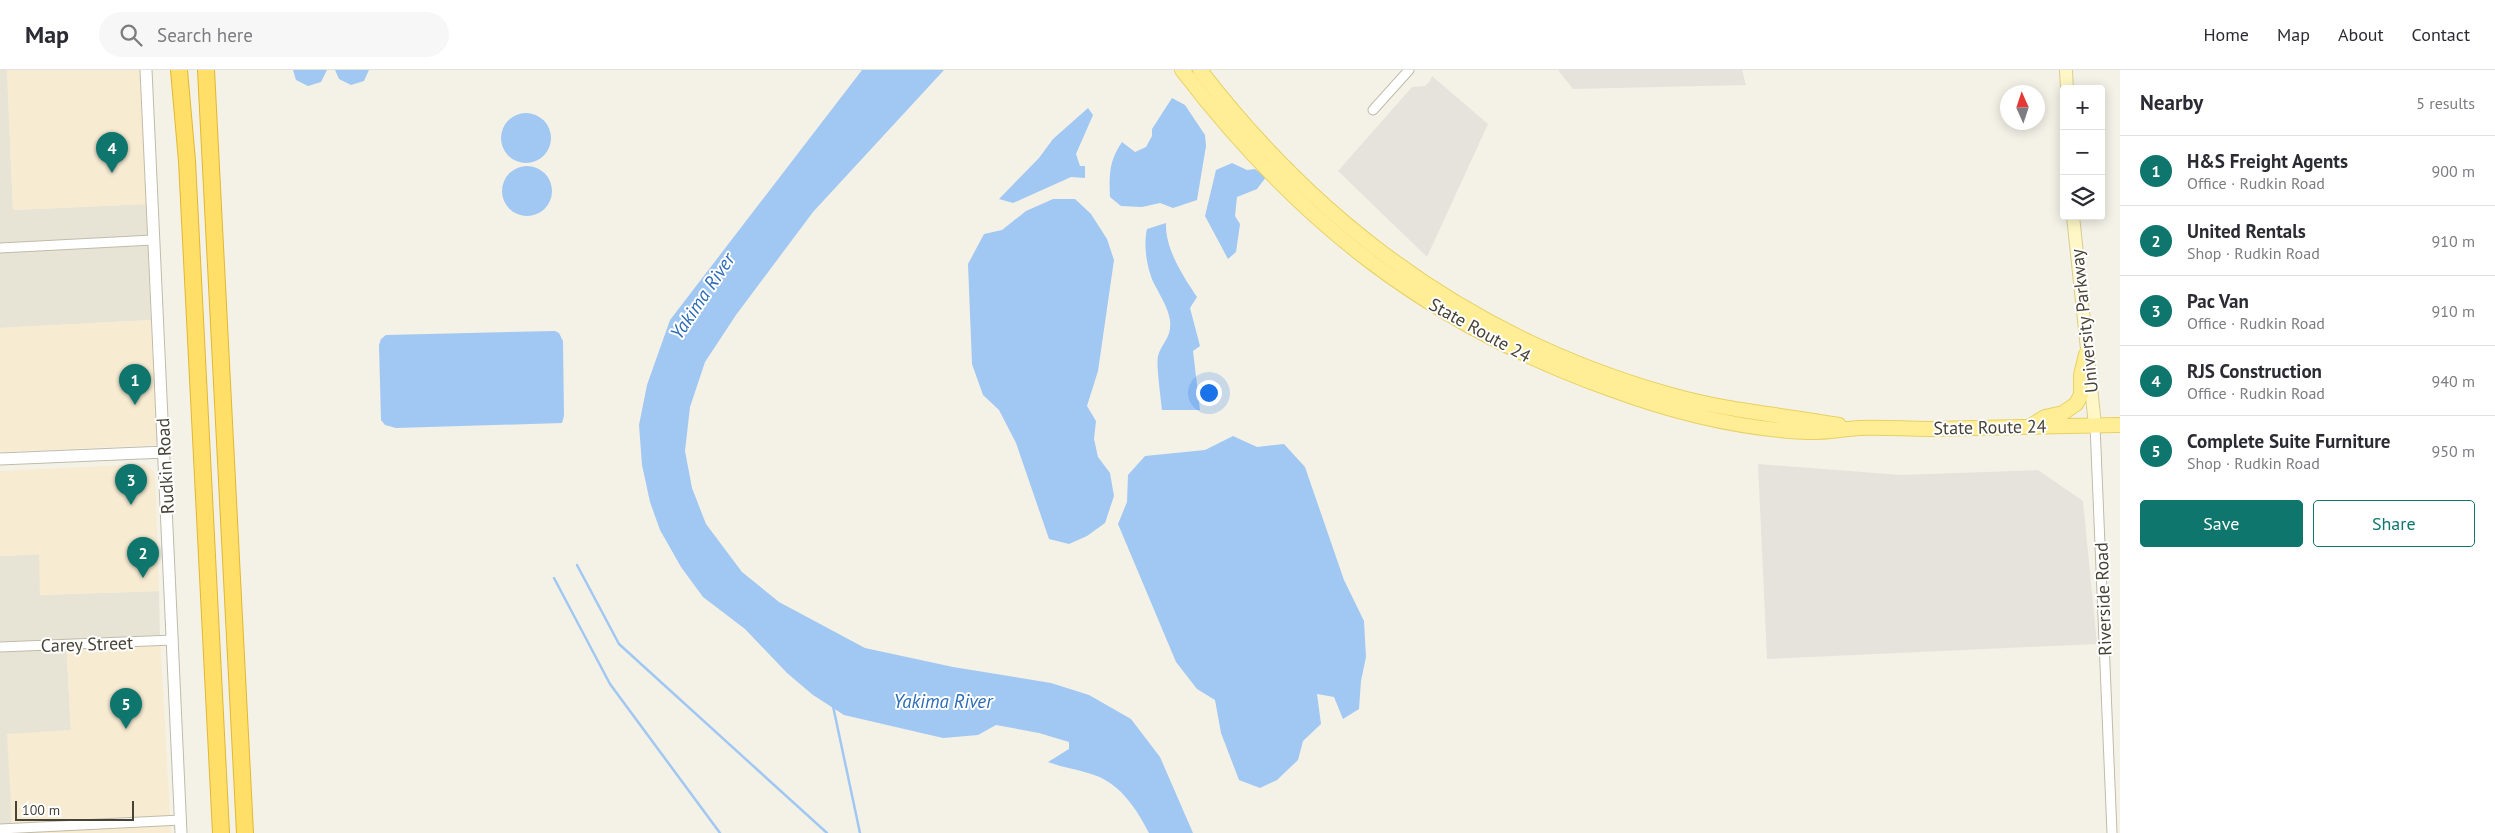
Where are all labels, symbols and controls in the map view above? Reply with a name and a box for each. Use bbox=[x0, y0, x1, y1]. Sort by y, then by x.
search box bbox=[99, 12, 449, 57]
text: Map bbox=[25, 19, 69, 50]
icon: search bbox=[117, 21, 145, 49]
text: Search here bbox=[157, 23, 253, 47]
text: Home bbox=[2203, 23, 2249, 46]
text: Map bbox=[2277, 23, 2310, 46]
text: About bbox=[2338, 23, 2384, 46]
text: Contact bbox=[2412, 23, 2470, 46]
north arrow bbox=[2000, 85, 2045, 130]
map controls bbox=[2060, 85, 2105, 220]
button: + bbox=[2060, 85, 2105, 130]
text: Nearby bbox=[2140, 89, 2203, 116]
text: 5 results bbox=[2416, 93, 2475, 113]
button: − bbox=[2060, 130, 2105, 175]
pin: 4 bbox=[96, 132, 128, 173]
text: H&S Freight Agents bbox=[2187, 149, 2348, 173]
text: 1 bbox=[2151, 161, 2161, 181]
text: 900 m bbox=[2432, 161, 2475, 181]
text: Office · Rudkin Road bbox=[2187, 173, 2325, 193]
button: layers bbox=[2060, 175, 2105, 220]
text: United Rentals bbox=[2187, 219, 2306, 243]
text: 2 bbox=[2151, 231, 2161, 251]
text: 910 m bbox=[2432, 231, 2475, 251]
text: Shop · Rudkin Road bbox=[2187, 243, 2320, 263]
water label: Yakima River bbox=[664, 247, 741, 344]
street label: University Parkway bbox=[2065, 247, 2103, 394]
text: Pac Van bbox=[2187, 289, 2249, 313]
street label: State Route 24 bbox=[1425, 293, 1535, 368]
text: 3 bbox=[2151, 301, 2161, 321]
text: 910 m bbox=[2432, 301, 2475, 321]
text: Office · Rudkin Road bbox=[2187, 313, 2325, 333]
text: RJS Construction bbox=[2187, 359, 2322, 383]
pin: 1 bbox=[119, 364, 151, 405]
text: 4 bbox=[2151, 371, 2161, 391]
text: 940 m bbox=[2432, 371, 2475, 391]
your location bbox=[1196, 380, 1222, 406]
text: Office · Rudkin Road bbox=[2187, 383, 2325, 403]
street label: State Route 24 bbox=[1933, 415, 2047, 439]
street label: Rudkin Road bbox=[151, 417, 179, 515]
text: Complete Suite Furniture bbox=[2187, 429, 2391, 453]
text: 5 bbox=[2151, 441, 2161, 461]
text: 950 m bbox=[2432, 441, 2475, 461]
text: Shop · Rudkin Road bbox=[2187, 453, 2320, 473]
pin: 3 bbox=[115, 464, 147, 505]
button: Save bbox=[2140, 500, 2303, 547]
button: Share bbox=[2313, 500, 2475, 547]
pin: 2 bbox=[127, 537, 159, 578]
street label: Riverside Road bbox=[2090, 542, 2116, 656]
street label: Carey Street bbox=[40, 631, 134, 657]
pin: 5 bbox=[110, 688, 142, 729]
water label: Yakima River bbox=[894, 689, 994, 713]
scale bar bbox=[15, 798, 134, 821]
text: 100 m bbox=[22, 801, 60, 819]

